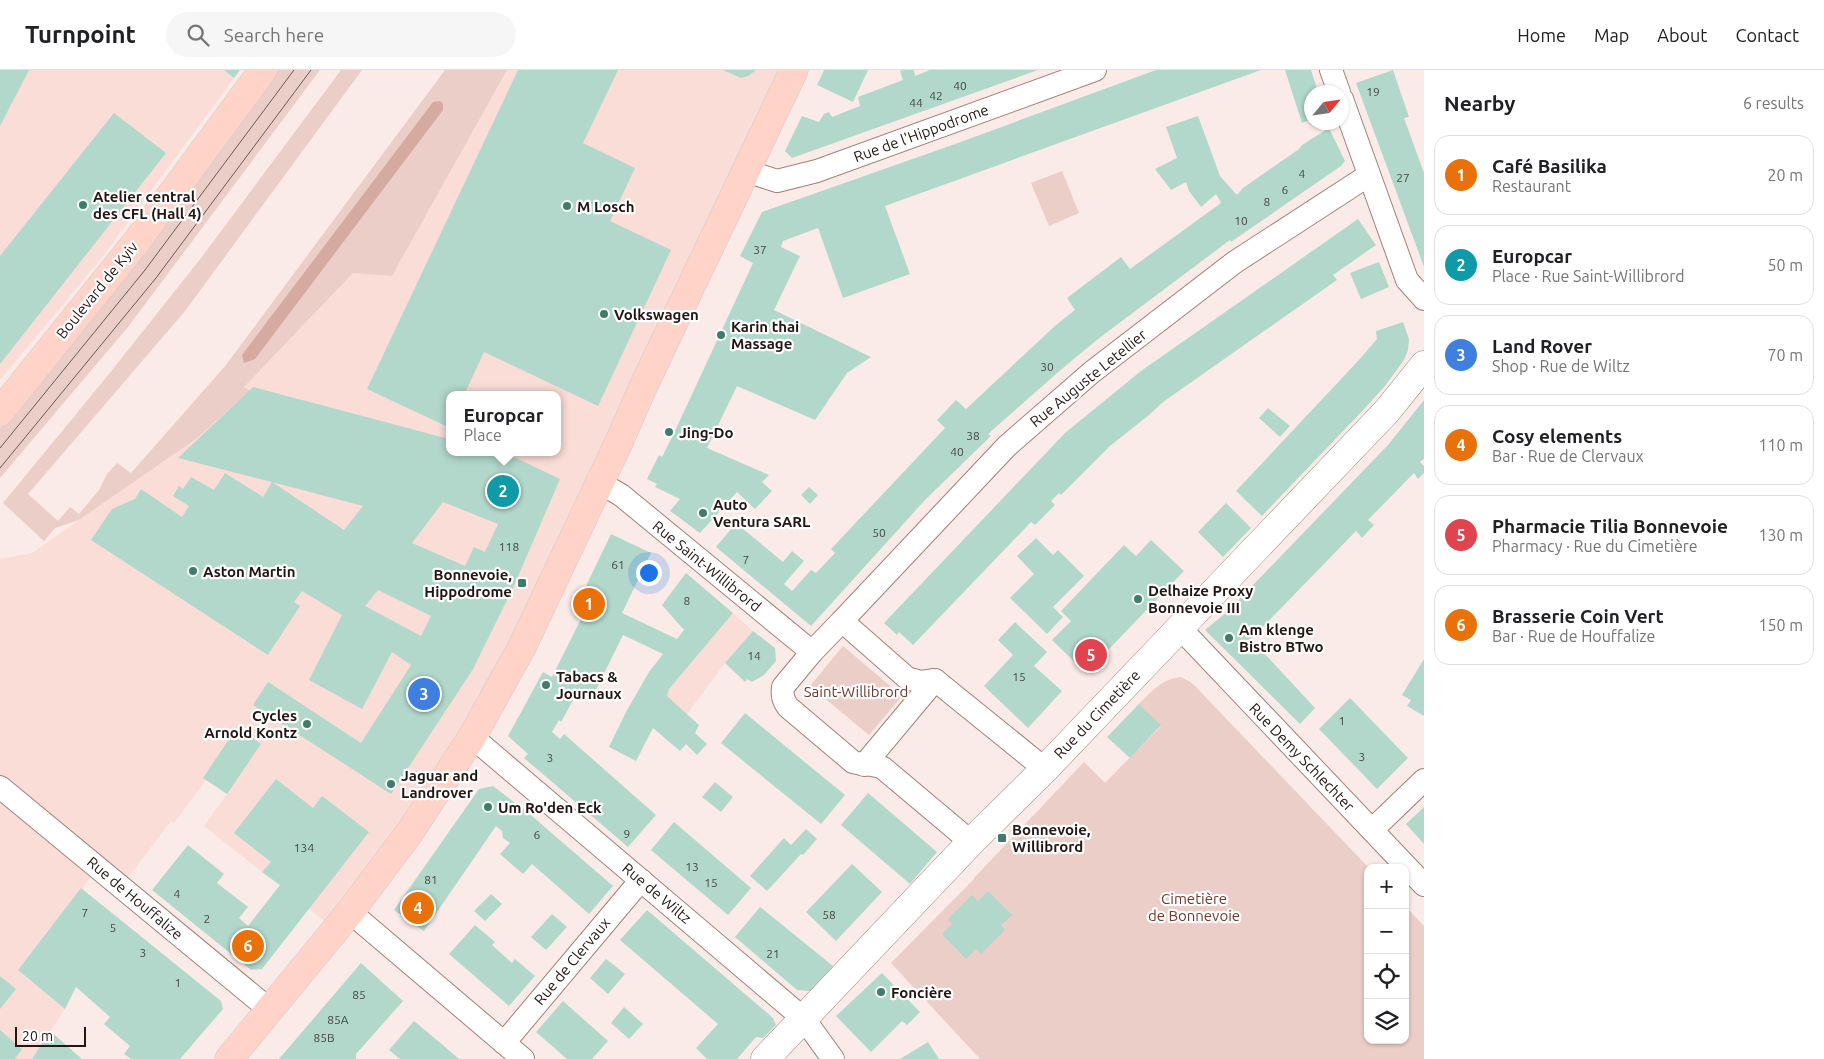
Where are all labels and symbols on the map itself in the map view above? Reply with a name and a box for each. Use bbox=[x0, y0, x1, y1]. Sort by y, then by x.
house number: 40 bbox=[953, 79, 967, 92]
north arrow bbox=[1304, 85, 1349, 130]
house number: 19 bbox=[1366, 85, 1380, 98]
house number: 42 bbox=[929, 89, 943, 102]
house number: 44 bbox=[909, 96, 923, 109]
street label: Rue de l'Hippodrome bbox=[851, 101, 991, 165]
house number: 4 bbox=[1299, 167, 1306, 180]
house number: 27 bbox=[1396, 171, 1410, 184]
house number: 6 bbox=[1282, 183, 1289, 196]
place label: Atelier central des CFL (Hall 4) bbox=[93, 188, 202, 222]
house number: 8 bbox=[1264, 195, 1271, 208]
place label: M Losch bbox=[577, 198, 634, 215]
marker: Atelier central des CFL (Hall 4) bbox=[77, 199, 89, 211]
marker: M Losch bbox=[561, 200, 573, 212]
house number: 10 bbox=[1234, 214, 1248, 227]
street label: Boulevard de Kyiv bbox=[53, 238, 142, 342]
house number: 37 bbox=[753, 243, 767, 256]
place label: Volkswagen bbox=[614, 306, 699, 323]
marker: Volkswagen bbox=[598, 308, 610, 320]
place label: Karin thai Massage bbox=[731, 318, 799, 352]
street label: Rue Auguste Letellier bbox=[1026, 326, 1150, 430]
marker: Karin thai Massage bbox=[715, 329, 727, 341]
house number: 30 bbox=[1040, 360, 1054, 373]
place label: Jing-Do bbox=[679, 424, 733, 441]
marker: Jing-Do bbox=[663, 426, 675, 438]
house number: 38 bbox=[966, 429, 980, 442]
house number: 40 bbox=[950, 445, 964, 458]
pin: 2 bbox=[487, 472, 519, 510]
place label: Auto Ventura SARL bbox=[713, 496, 810, 530]
marker: Auto Ventura SARL bbox=[697, 507, 709, 519]
street label: Rue Saint-Willibrord bbox=[649, 517, 765, 615]
house number: 50 bbox=[872, 526, 886, 539]
house number: 118 bbox=[499, 540, 519, 553]
house number: 7 bbox=[743, 553, 749, 566]
house number: 61 bbox=[611, 558, 625, 571]
your location bbox=[636, 560, 662, 586]
place label: Aston Martin bbox=[203, 563, 295, 580]
marker: Aston Martin bbox=[187, 565, 199, 577]
place label: Bonnevoie, Hippodrome bbox=[424, 566, 512, 600]
marker: Bonnevoie, Hippodrome bbox=[516, 577, 528, 589]
place label: Delhaize Proxy Bonnevoie III bbox=[1148, 582, 1253, 616]
pin: 1 bbox=[573, 585, 605, 623]
marker: Delhaize Proxy Bonnevoie III bbox=[1132, 593, 1144, 605]
house number: 8 bbox=[684, 594, 691, 607]
place label: Am klenge Bistro BTwo bbox=[1239, 621, 1324, 655]
marker: Am klenge Bistro BTwo bbox=[1223, 632, 1235, 644]
pin: 5 bbox=[1075, 636, 1107, 674]
house number: 14 bbox=[747, 649, 761, 662]
street label: Rue du Cimetière bbox=[1051, 666, 1143, 762]
place label: Tabacs & Journaux bbox=[556, 668, 622, 702]
house number: 15 bbox=[1012, 670, 1026, 683]
pin: 3 bbox=[408, 675, 440, 713]
marker: Tabacs & Journaux bbox=[540, 679, 552, 691]
park label: Saint-Willibrord bbox=[804, 683, 908, 700]
street label: Rue Demy Schlechter bbox=[1246, 700, 1358, 815]
place label: Cycles Arnold Kontz bbox=[204, 707, 297, 741]
house number: 1 bbox=[1339, 714, 1345, 727]
marker: Cycles Arnold Kontz bbox=[301, 718, 313, 730]
house number: 3 bbox=[1359, 750, 1365, 763]
house number: 3 bbox=[547, 751, 553, 764]
place label: Jaguar and Landrover bbox=[401, 767, 478, 801]
marker: Jaguar and Landrover bbox=[385, 778, 397, 790]
place label: Um Ro'den Eck bbox=[498, 799, 602, 816]
marker: Um Ro'den Eck bbox=[482, 801, 494, 813]
place label: Bonnevoie, Willibrord bbox=[1012, 821, 1091, 855]
house number: 9 bbox=[624, 827, 630, 840]
house number: 6 bbox=[534, 828, 541, 841]
marker: Bonnevoie, Willibrord bbox=[996, 832, 1008, 844]
house number: 134 bbox=[294, 841, 314, 854]
street label: Rue de Houffalize bbox=[84, 853, 186, 943]
street label: Rue de Wiltz bbox=[619, 859, 695, 927]
house number: 13 bbox=[685, 860, 699, 873]
house number: 81 bbox=[424, 873, 438, 886]
house number: 15 bbox=[704, 876, 718, 889]
house number: 4 bbox=[174, 887, 181, 900]
pin: 4 bbox=[402, 889, 434, 927]
park label: Cimetière de Bonnevoie bbox=[1148, 890, 1240, 924]
house number: 7 bbox=[82, 906, 88, 919]
house number: 58 bbox=[822, 908, 836, 921]
house number: 2 bbox=[204, 912, 210, 925]
street label: Rue de Clervaux bbox=[531, 914, 614, 1008]
house number: 5 bbox=[110, 921, 116, 934]
pin: 6 bbox=[232, 927, 264, 965]
house number: 3 bbox=[140, 946, 146, 959]
house number: 21 bbox=[766, 947, 780, 960]
house number: 1 bbox=[175, 976, 181, 989]
place label: Foncière bbox=[891, 984, 952, 1001]
marker: Foncière bbox=[875, 986, 887, 998]
house number: 85 bbox=[352, 988, 366, 1001]
house number: 85A bbox=[327, 1013, 349, 1026]
scale bar bbox=[15, 1024, 86, 1047]
house number: 85B bbox=[313, 1031, 335, 1044]

